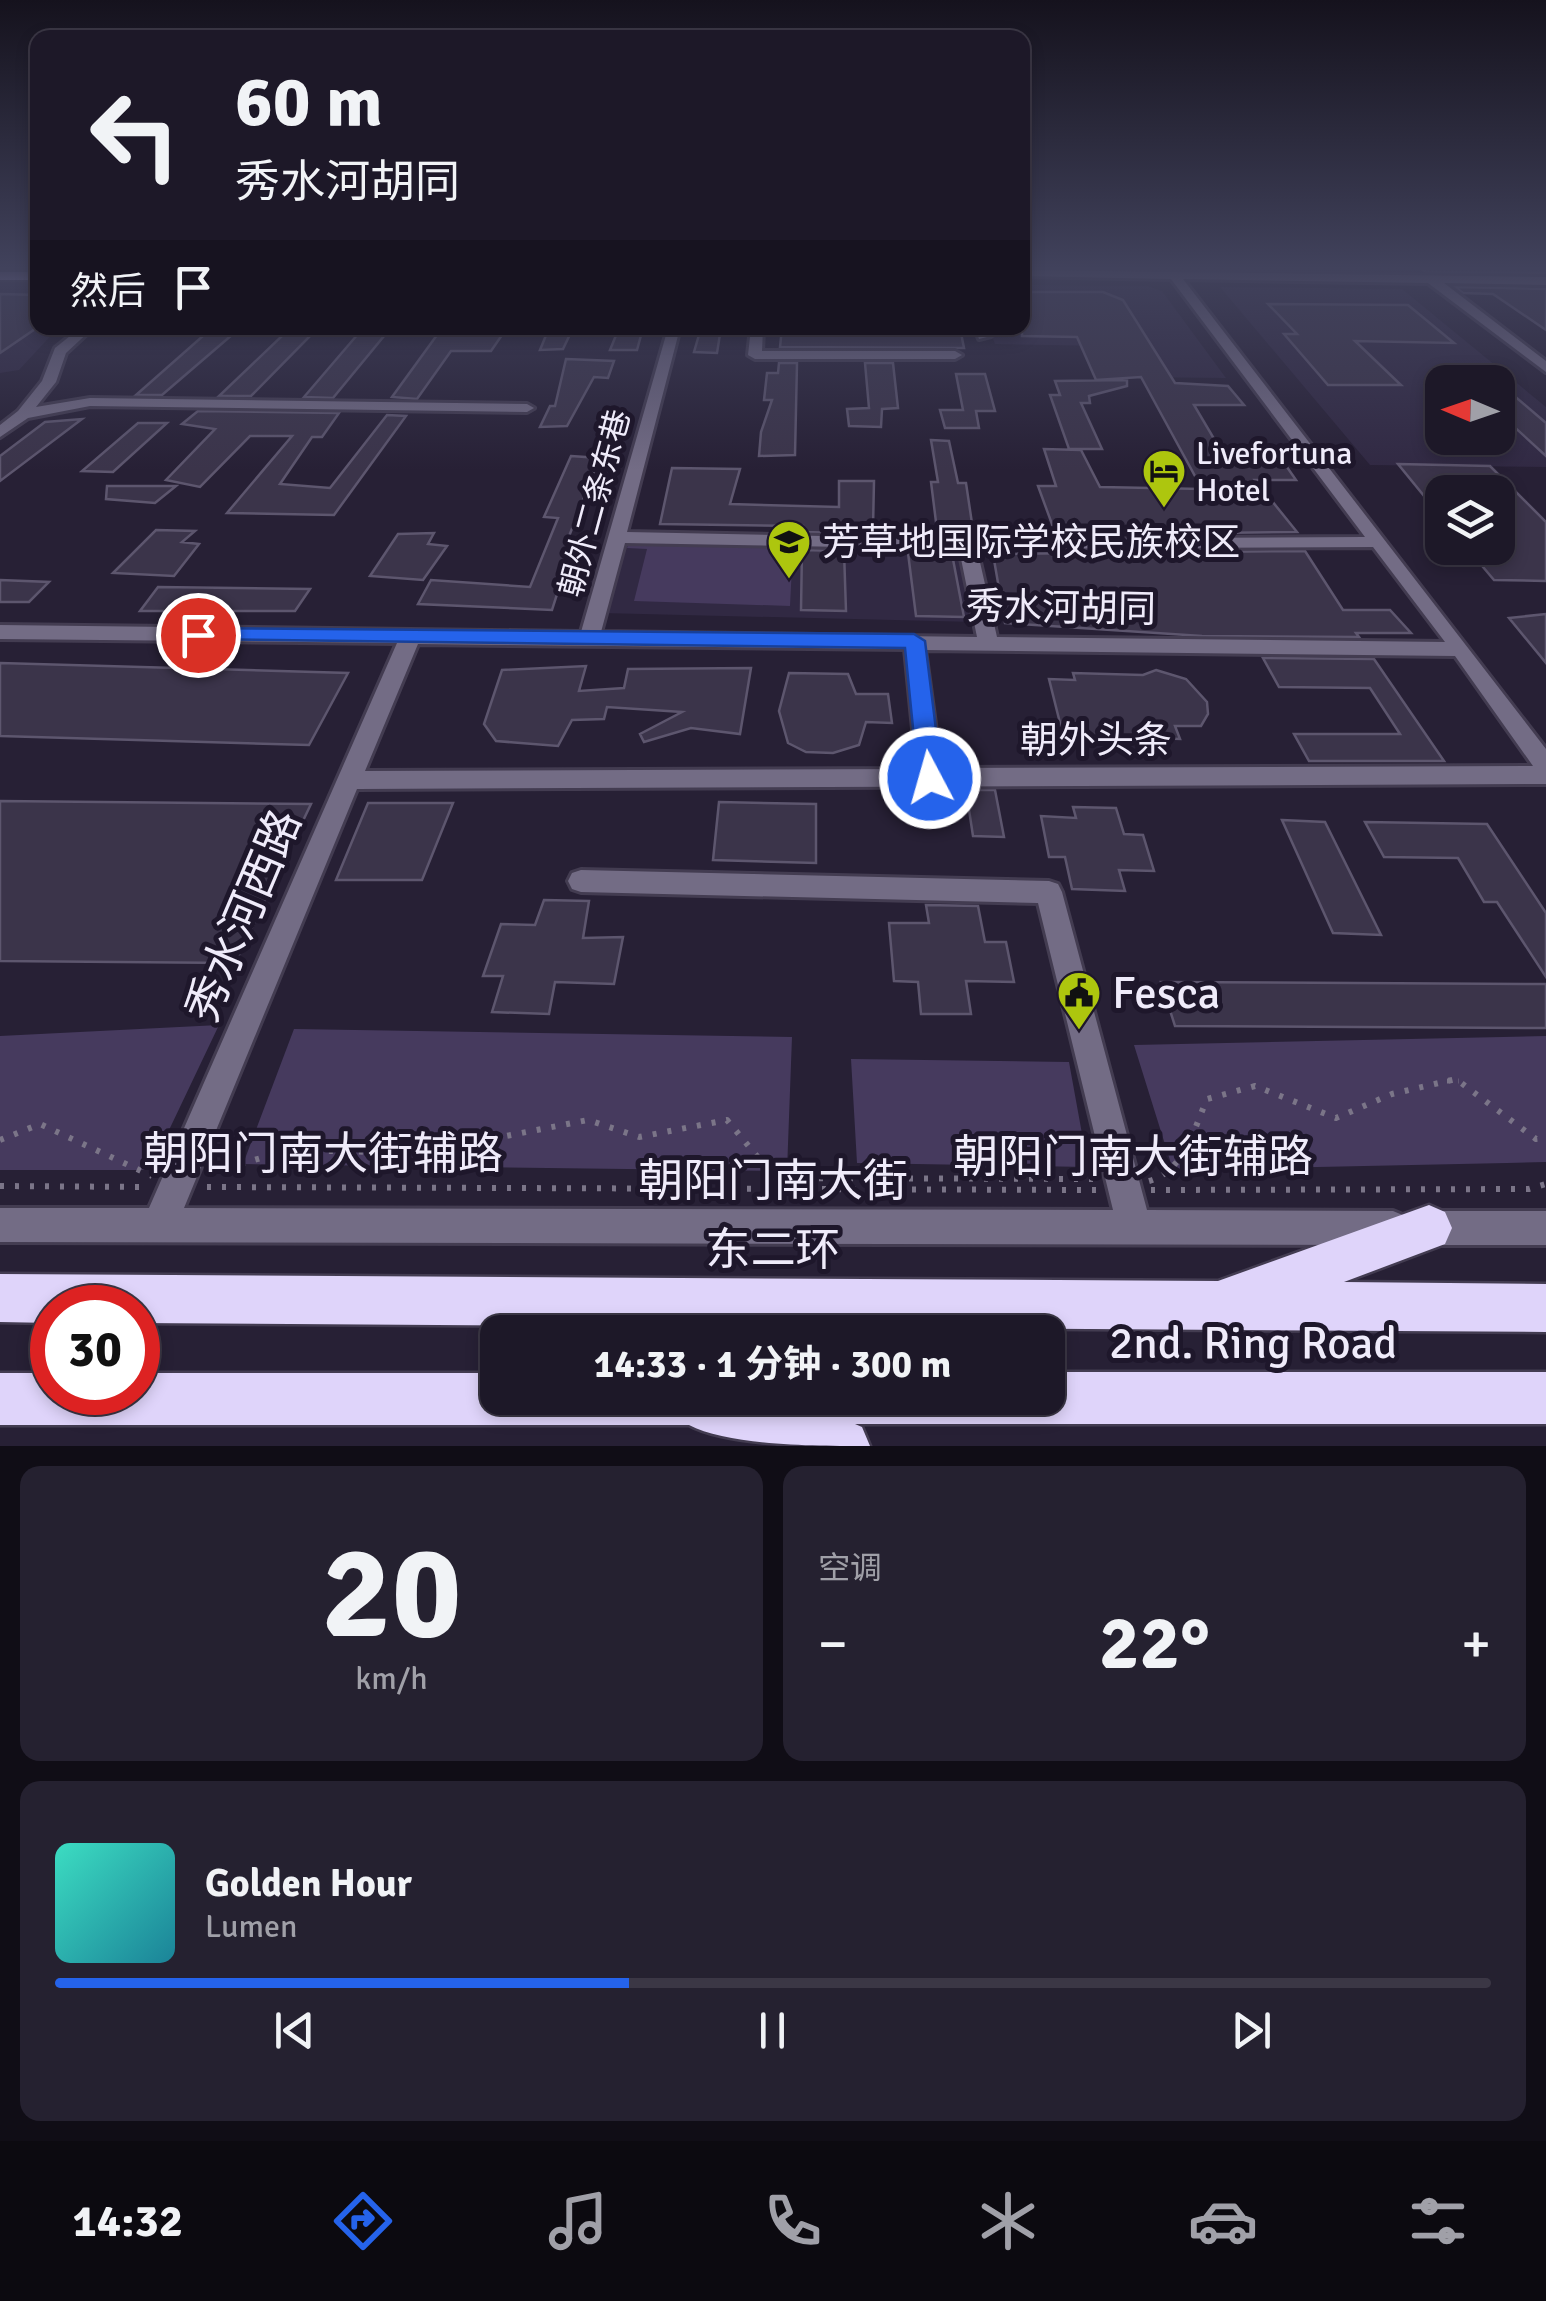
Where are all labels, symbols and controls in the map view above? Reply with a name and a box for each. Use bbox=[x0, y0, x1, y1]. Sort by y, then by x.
text: 60 m bbox=[235, 59, 383, 145]
icon: left bbox=[70, 70, 200, 200]
text: 秀水河胡同 bbox=[235, 155, 460, 210]
icon: arrive bbox=[166, 260, 221, 315]
text: 然后 bbox=[70, 268, 146, 315]
north arrow bbox=[1425, 365, 1515, 455]
map controls bbox=[1425, 365, 1515, 565]
street label: 朝外二条东巷 bbox=[551, 405, 639, 601]
place label: Livefortuna Hotel bbox=[1196, 434, 1353, 510]
hotel icon: Livefortuna Hotel bbox=[1141, 448, 1187, 509]
button: layers bbox=[1425, 475, 1515, 565]
school or university icon: 芳草地国际学校民族校区 bbox=[766, 519, 812, 580]
place label: 芳草地国际学校民族校区 bbox=[822, 519, 1240, 566]
street label: 秀水河胡同 bbox=[966, 583, 1156, 633]
pin bbox=[156, 593, 241, 678]
icon: arrive bbox=[171, 608, 226, 663]
street label: 朝外头条 bbox=[1020, 717, 1172, 764]
position arrow bbox=[878, 726, 982, 830]
street label: 秀水河西路 bbox=[175, 802, 313, 1030]
place label: Fesca bbox=[1112, 966, 1220, 1021]
public building icon: Fesca bbox=[1056, 970, 1102, 1031]
street label: 朝阳门南大街辅路 bbox=[143, 1127, 503, 1182]
street label: 朝阳门南大街辅路 bbox=[953, 1130, 1313, 1185]
street label: 朝阳门南大街 bbox=[638, 1154, 908, 1209]
street label: 东二环 bbox=[705, 1223, 841, 1278]
speed limit sign: 30 bbox=[30, 1285, 160, 1415]
street label: 2nd. Ring Road bbox=[1109, 1316, 1397, 1371]
text: 14:33 · 1 分钟 · 300 m bbox=[594, 1341, 951, 1388]
text: 20 bbox=[321, 1514, 462, 1674]
text: 空调 bbox=[818, 1549, 882, 1588]
text: 22° bbox=[1099, 1597, 1210, 1690]
text: − bbox=[818, 1610, 848, 1678]
text: + bbox=[1461, 1610, 1491, 1678]
text: km/h bbox=[355, 1659, 428, 1698]
text: Golden Hour bbox=[205, 1860, 412, 1907]
text: Lumen bbox=[205, 1907, 297, 1946]
icon: previous bbox=[267, 2003, 322, 2058]
icon: pause bbox=[745, 2003, 800, 2058]
icon: next bbox=[1224, 2003, 1279, 2058]
icon: directions bbox=[328, 2186, 398, 2256]
icon: music bbox=[543, 2186, 613, 2256]
icon: phone bbox=[758, 2186, 828, 2256]
icon: climate bbox=[973, 2186, 1043, 2256]
icon: car bbox=[1188, 2186, 1258, 2256]
icon: filters bbox=[1403, 2186, 1473, 2256]
text: 14:32 bbox=[73, 2194, 183, 2249]

